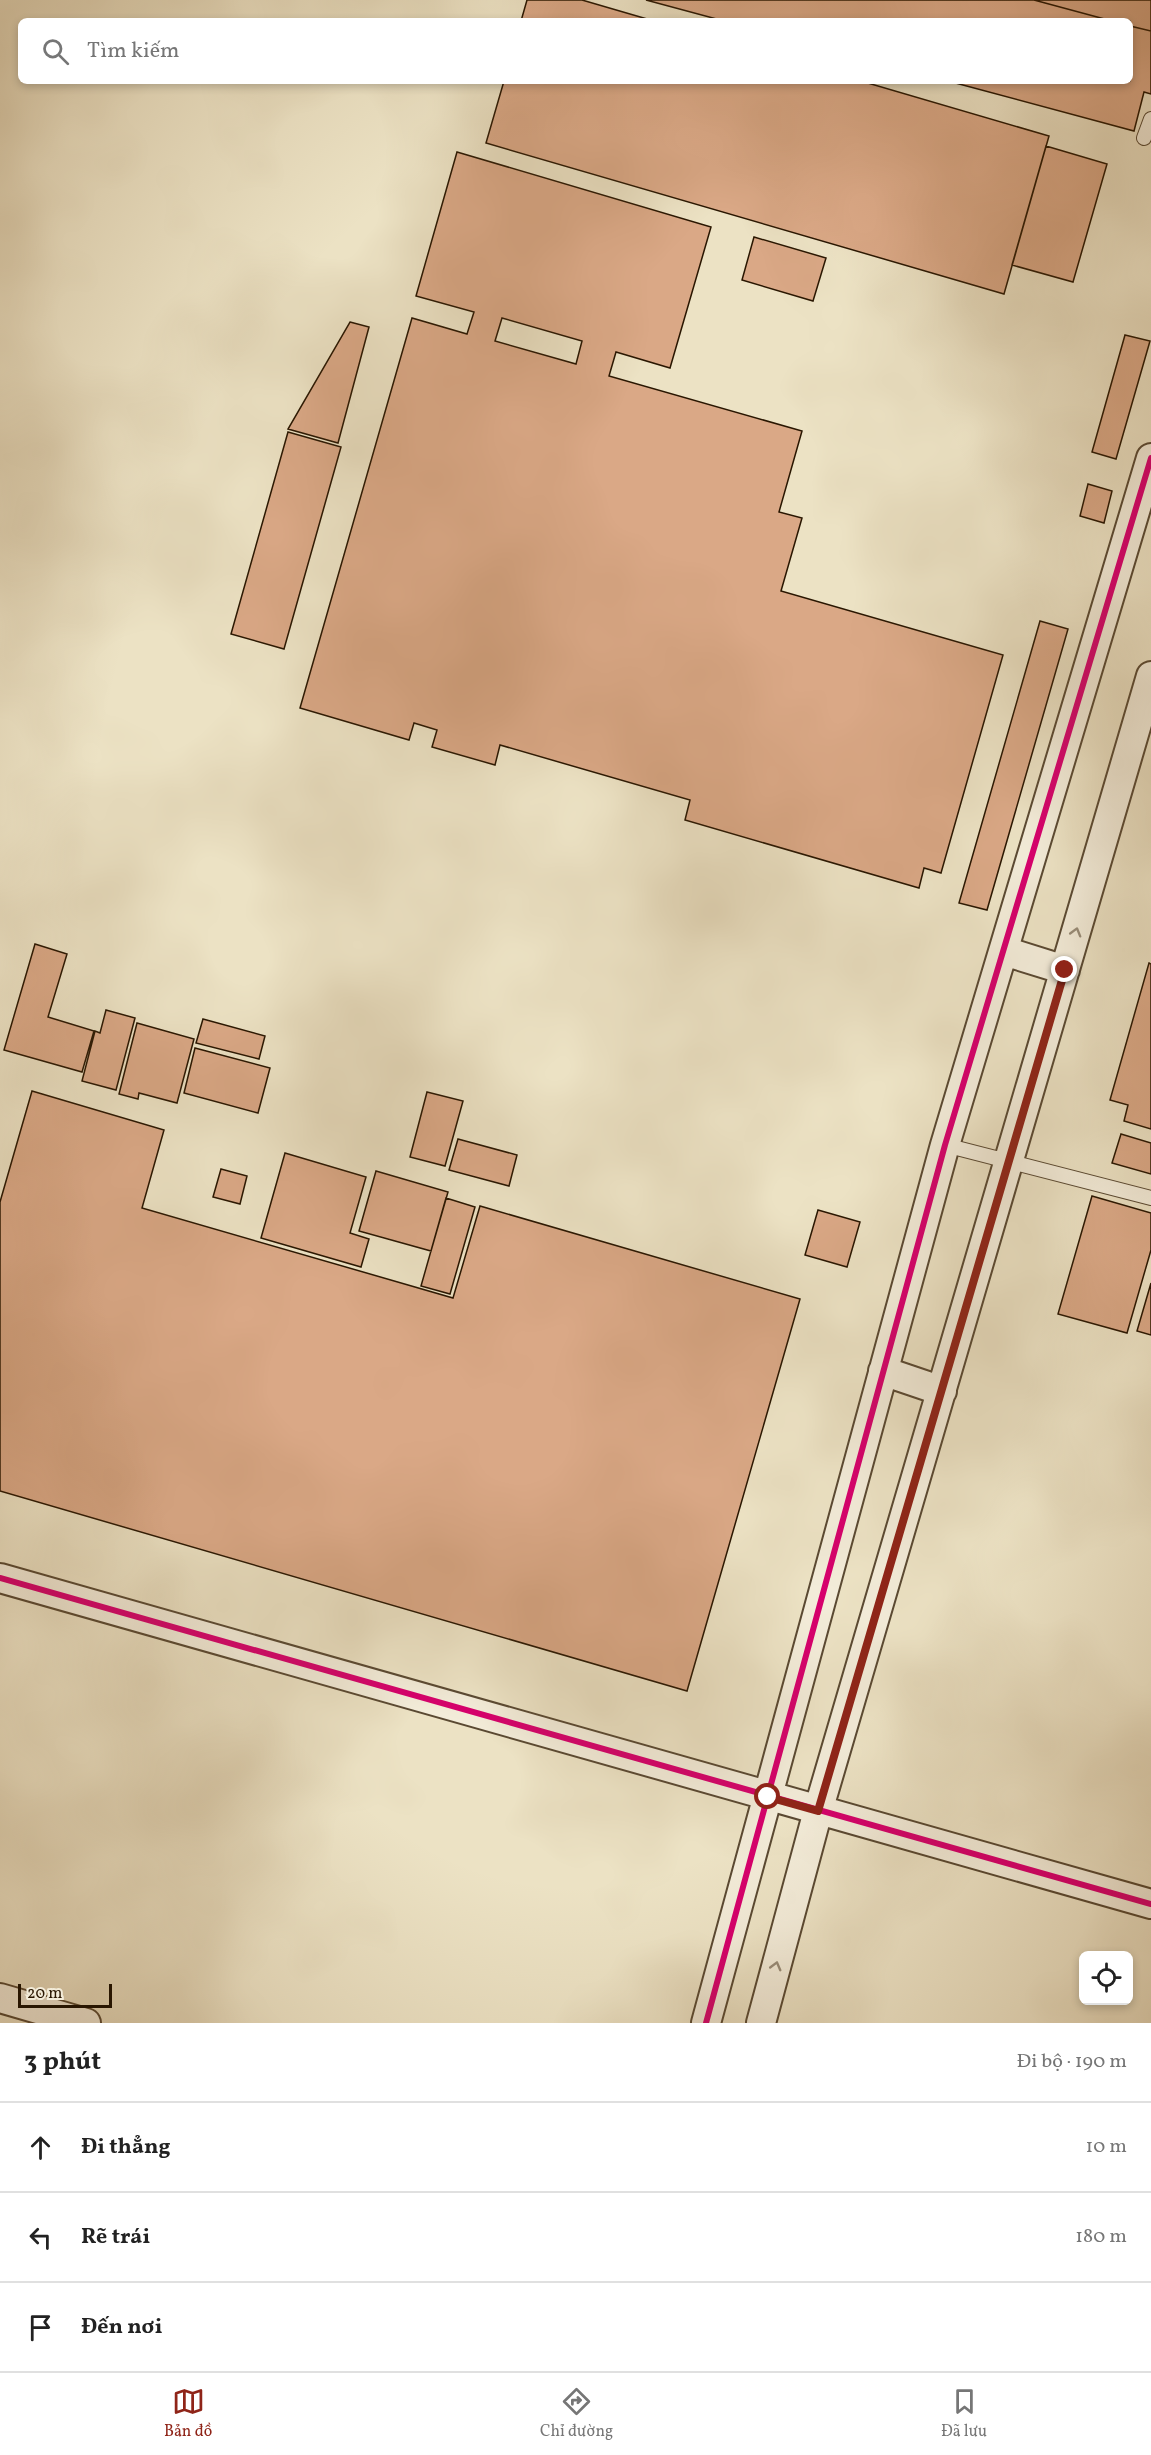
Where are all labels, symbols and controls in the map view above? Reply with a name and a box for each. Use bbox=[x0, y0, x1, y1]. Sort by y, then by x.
search box bbox=[18, 18, 1133, 84]
icon: search bbox=[39, 35, 72, 68]
text: Tìm kiếm bbox=[87, 36, 180, 67]
one-way arrow bbox=[1069, 927, 1081, 938]
route end bbox=[1051, 956, 1077, 982]
route start bbox=[754, 1783, 780, 1809]
map controls bbox=[1079, 1951, 1133, 2005]
button: locate bbox=[1079, 1951, 1133, 2005]
one-way arrow bbox=[769, 1962, 782, 1972]
scale bar bbox=[18, 1981, 112, 2008]
text: 20 m bbox=[27, 1983, 62, 2005]
text: 3 phút bbox=[24, 2044, 101, 2080]
text: Đi bộ · 190 m bbox=[1017, 2048, 1127, 2076]
icon: ahead bbox=[24, 2131, 57, 2164]
text: Đi thẳng bbox=[81, 2132, 171, 2163]
text: 10 m bbox=[1086, 2133, 1127, 2161]
icon: left bbox=[24, 2221, 57, 2254]
text: Rẽ trái bbox=[81, 2222, 150, 2253]
text: 180 m bbox=[1075, 2223, 1127, 2251]
icon: arrive bbox=[24, 2311, 57, 2344]
text: Đến nơi bbox=[81, 2312, 163, 2343]
tab: Bản đồ bbox=[164, 2385, 212, 2443]
tab: Chỉ đường bbox=[540, 2385, 613, 2443]
tab: Đã lưu bbox=[941, 2385, 987, 2443]

